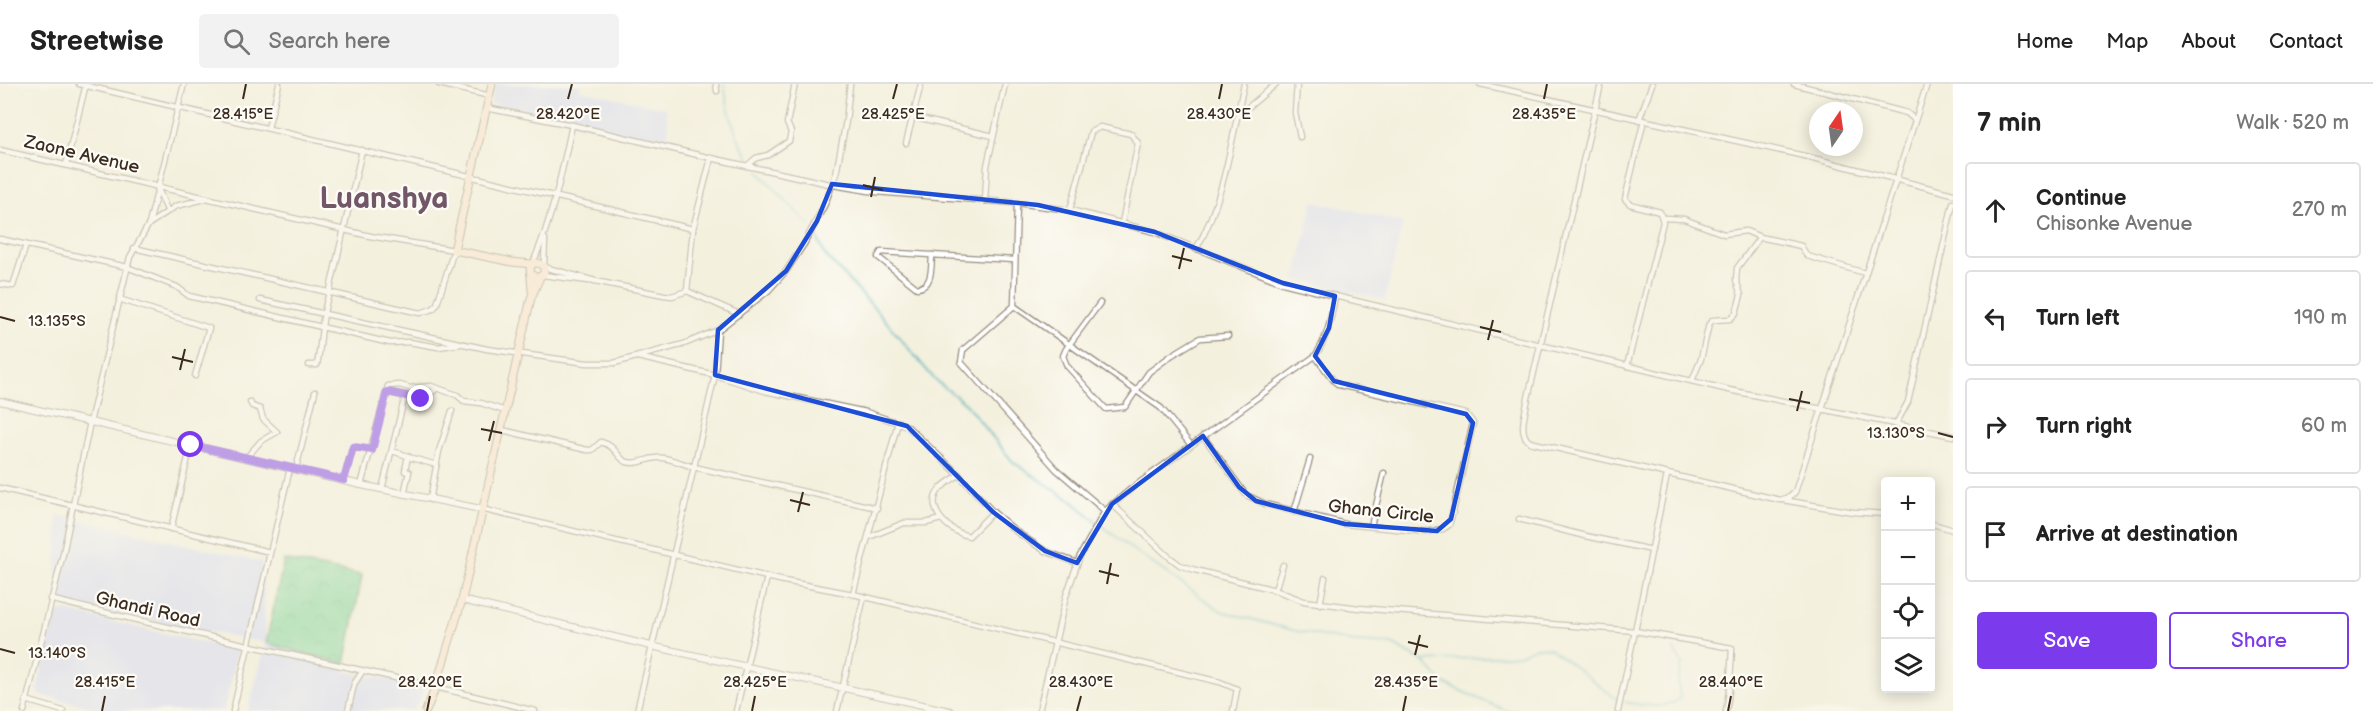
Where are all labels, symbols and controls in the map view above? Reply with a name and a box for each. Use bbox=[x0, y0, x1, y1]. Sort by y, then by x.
search box bbox=[199, 14, 619, 68]
text: Streetwise bbox=[30, 25, 163, 58]
icon: search bbox=[220, 25, 253, 58]
text: Search here bbox=[268, 28, 390, 55]
text: Home bbox=[2016, 29, 2073, 54]
text: Map bbox=[2106, 29, 2148, 54]
text: About bbox=[2181, 29, 2236, 54]
text: Contact bbox=[2269, 29, 2343, 54]
north arrow bbox=[1809, 102, 1863, 156]
text: 28.415°E bbox=[213, 105, 273, 124]
text: 28.420°E bbox=[536, 105, 600, 124]
text: 28.425°E bbox=[861, 105, 925, 124]
text: 28.430°E bbox=[1187, 105, 1251, 124]
text: 28.435°E bbox=[1512, 105, 1576, 124]
text: 7 min bbox=[1977, 108, 2041, 139]
text: Walk · 520 m bbox=[2236, 111, 2349, 135]
street label: Zaone Avenue bbox=[21, 131, 142, 178]
district label: Luanshya bbox=[319, 181, 449, 217]
text: Continue bbox=[2036, 185, 2126, 212]
icon: ahead bbox=[1979, 194, 2012, 227]
text: 270 m bbox=[2292, 198, 2347, 222]
text: Chisonke Avenue bbox=[2036, 212, 2192, 236]
icon: left bbox=[1979, 302, 2012, 335]
text: Turn left bbox=[2036, 305, 2120, 332]
text: 190 m bbox=[2294, 306, 2347, 330]
text: 13.135°S bbox=[28, 312, 86, 331]
route end bbox=[407, 385, 433, 411]
icon: right bbox=[1979, 410, 2012, 443]
text: Turn right bbox=[2036, 413, 2132, 440]
text: 60 m bbox=[2301, 414, 2347, 438]
text: 13.130°S bbox=[1867, 424, 1925, 443]
route start bbox=[177, 431, 203, 457]
map controls bbox=[1881, 477, 1935, 693]
button: + bbox=[1881, 477, 1935, 531]
street label: Ghana Circle bbox=[1327, 496, 1435, 528]
icon: arrive bbox=[1979, 518, 2012, 551]
text: Arrive at destination bbox=[2036, 521, 2238, 548]
button: − bbox=[1881, 531, 1935, 585]
button: locate bbox=[1881, 585, 1935, 639]
street label: Ghandi Road bbox=[94, 587, 202, 632]
button: Save bbox=[1977, 612, 2157, 669]
button: Share bbox=[2169, 612, 2349, 669]
button: layers bbox=[1881, 639, 1935, 693]
text: 13.140°S bbox=[28, 644, 86, 663]
text: 28.415°E bbox=[75, 673, 135, 692]
text: 28.420°E bbox=[398, 673, 462, 692]
text: 28.425°E bbox=[723, 673, 787, 692]
text: 28.430°E bbox=[1049, 673, 1113, 692]
text: 28.435°E bbox=[1374, 673, 1438, 692]
text: 28.440°E bbox=[1699, 673, 1763, 692]

